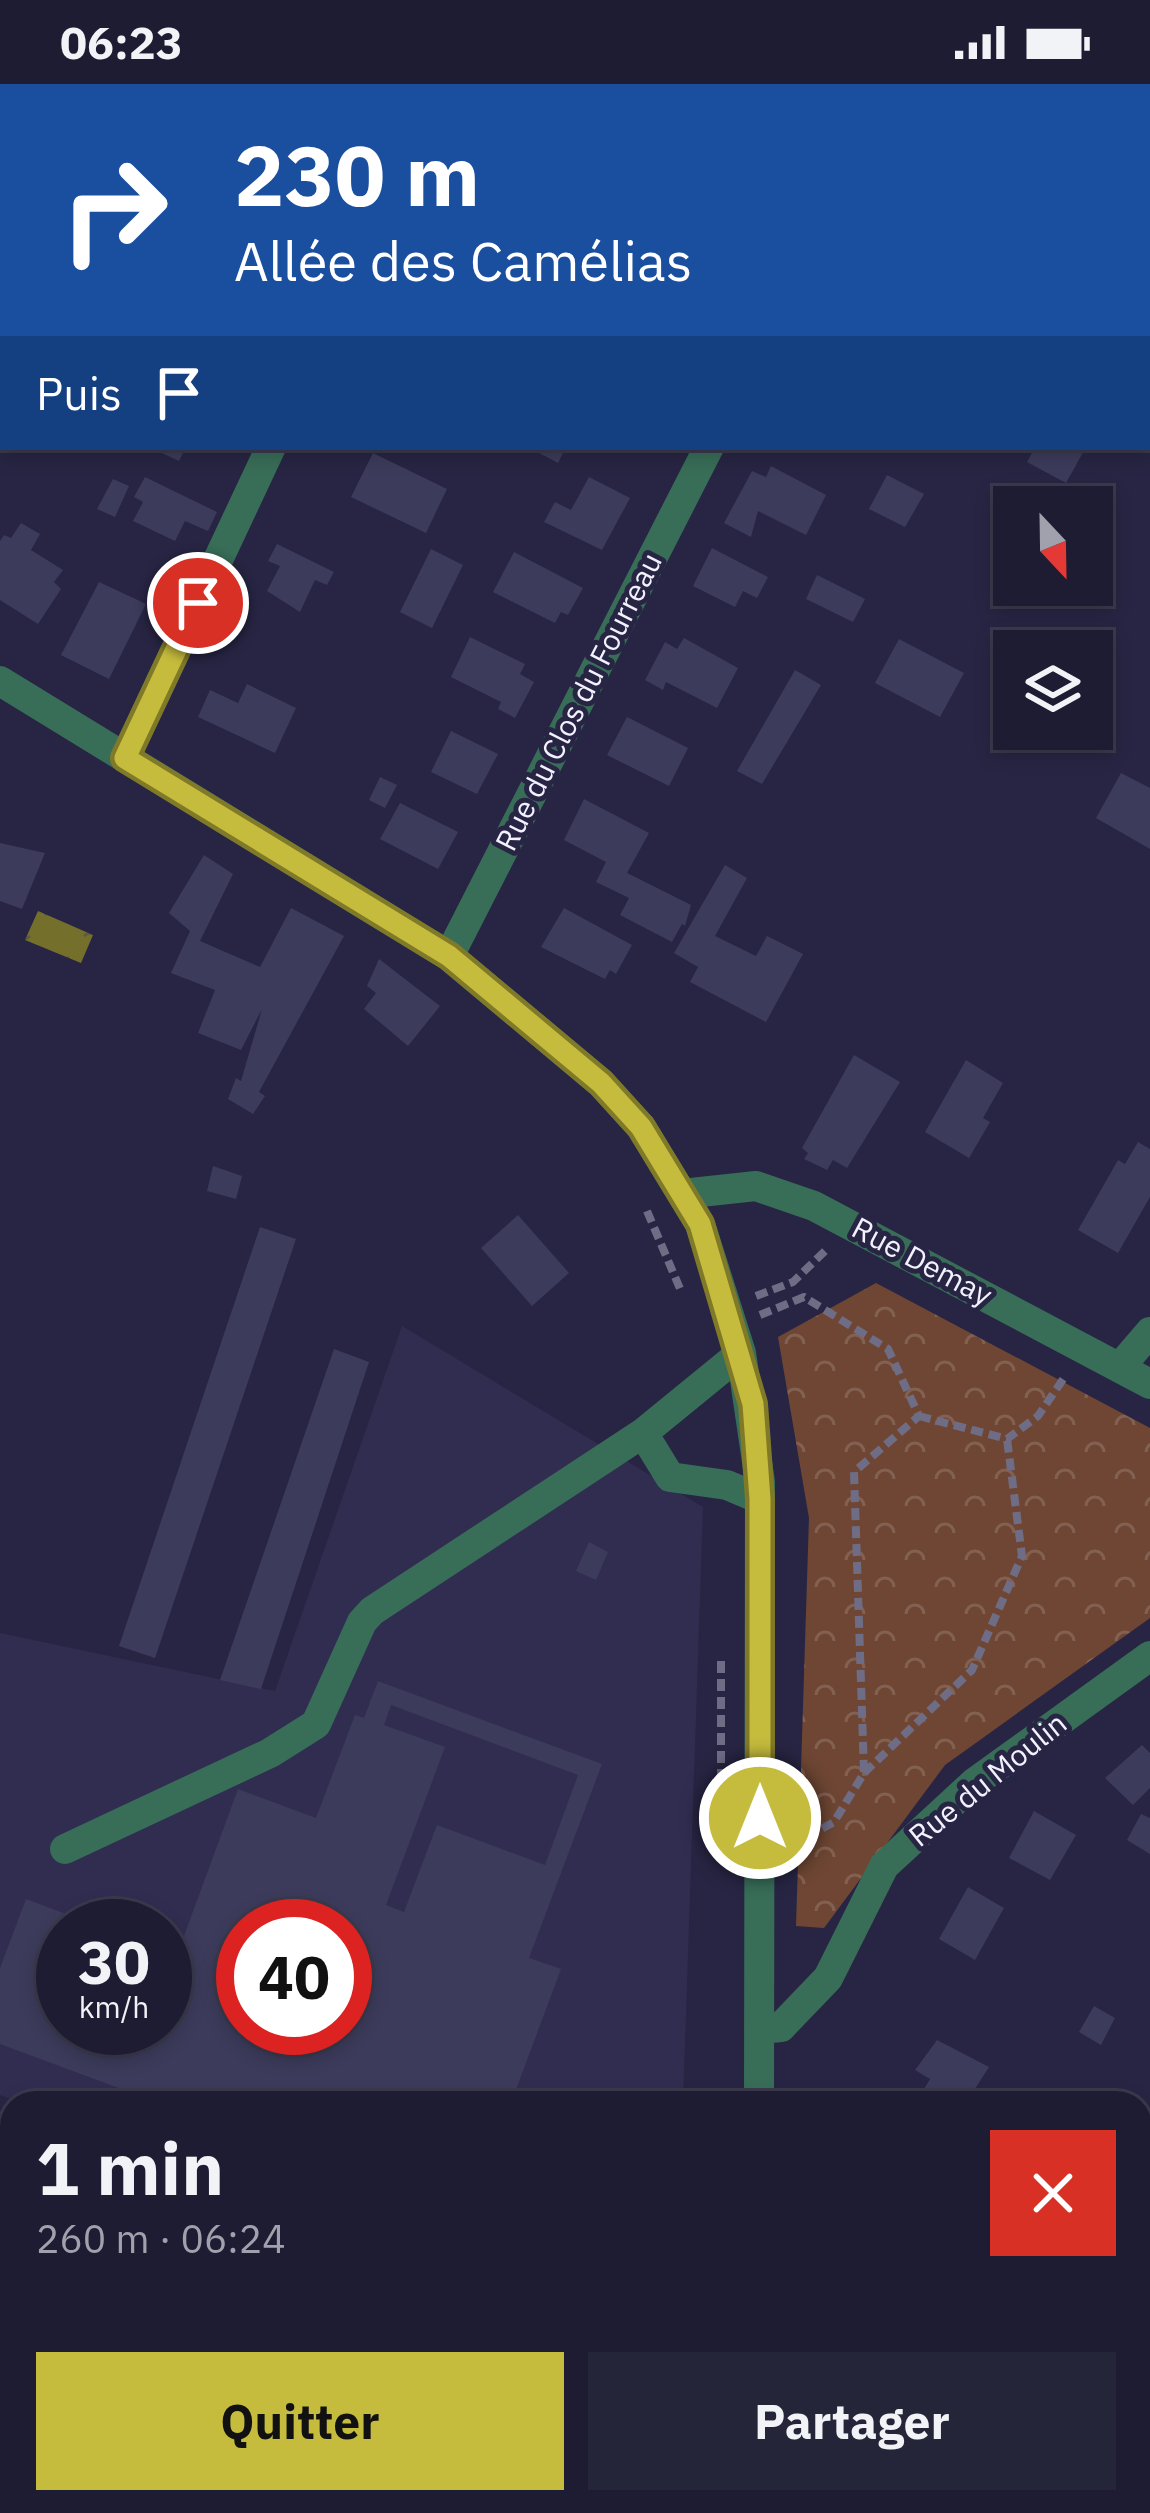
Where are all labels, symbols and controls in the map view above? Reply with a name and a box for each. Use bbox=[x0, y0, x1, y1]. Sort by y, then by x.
text: 06:23 bbox=[60, 13, 183, 71]
text: 230 m bbox=[234, 120, 480, 229]
icon: right bbox=[36, 132, 192, 288]
text: Allée des Camélias bbox=[234, 226, 692, 296]
icon: arrive bbox=[146, 360, 212, 426]
text: Puis bbox=[36, 364, 122, 422]
north arrow bbox=[993, 486, 1113, 606]
map controls bbox=[993, 486, 1113, 750]
street label: Rue du Clos du Fourreau bbox=[486, 546, 670, 857]
pin bbox=[147, 552, 249, 654]
icon: arrive bbox=[165, 570, 231, 636]
button: layers bbox=[993, 630, 1113, 750]
street label: Rue Demay bbox=[846, 1207, 1000, 1314]
street label: Rue du Moulin bbox=[900, 1703, 1074, 1854]
position arrow bbox=[697, 1755, 823, 1881]
speed limit sign: 40 bbox=[216, 1899, 372, 2055]
text: 30 bbox=[78, 1922, 150, 2001]
text: km/h bbox=[79, 1987, 149, 2026]
text: 1 min bbox=[36, 2121, 224, 2215]
button: close bbox=[990, 2130, 1116, 2256]
text: 260 m · 06:24 bbox=[36, 2213, 286, 2264]
button: Quitter bbox=[36, 2352, 564, 2490]
button: Partager bbox=[588, 2352, 1116, 2490]

